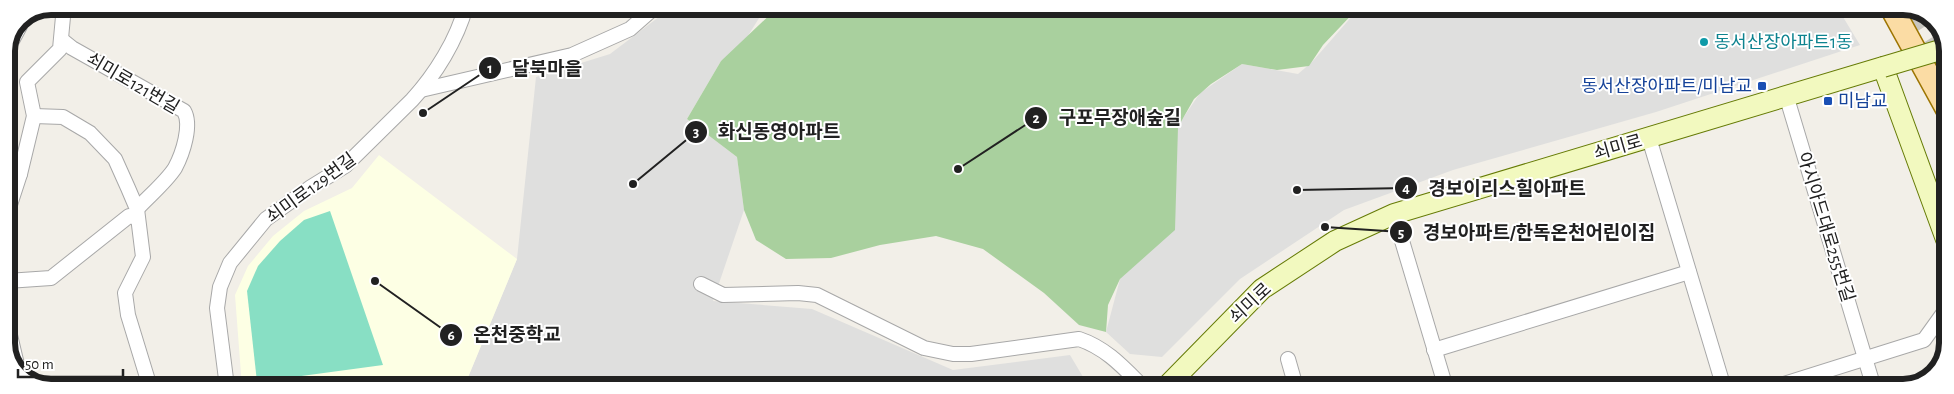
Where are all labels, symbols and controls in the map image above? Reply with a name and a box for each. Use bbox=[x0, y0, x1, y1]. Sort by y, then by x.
place label: 동서산장아파트1동 bbox=[1714, 32, 1853, 52]
marker: 동서산장아파트1동 bbox=[1698, 36, 1710, 48]
street label: 쇠미로121번길 bbox=[83, 48, 183, 118]
callout: 달북마을 bbox=[477, 51, 592, 85]
text: 달북마을 bbox=[512, 59, 582, 79]
text: 1 bbox=[487, 61, 493, 76]
place label: 동서산장아파트/미남교 bbox=[1581, 76, 1752, 96]
marker: 동서산장아파트/미남교 bbox=[1756, 80, 1768, 92]
place label: 미남교 bbox=[1838, 91, 1888, 111]
marker: 미남교 bbox=[1822, 95, 1834, 107]
callout: 구포무장애숲길 bbox=[1024, 101, 1191, 135]
text: 구포무장애숲길 bbox=[1059, 108, 1181, 128]
text: 2 bbox=[1032, 111, 1040, 126]
callout: 화신동영아파트 bbox=[683, 115, 851, 149]
text: 화신동영아파트 bbox=[718, 122, 840, 142]
text: 3 bbox=[693, 125, 699, 140]
street label: 쇠미로 bbox=[1591, 131, 1645, 163]
street label: 쇠미로129번길 bbox=[262, 149, 360, 227]
street label: 아시아드대로255번길 bbox=[1794, 150, 1858, 304]
callout: 경보이리스힐아파트 bbox=[1393, 171, 1596, 205]
text: 경보이리스힐아파트 bbox=[1428, 178, 1586, 199]
text: 4 bbox=[1402, 181, 1410, 196]
callout: 경보아파트/한독온천어린이집 bbox=[1388, 215, 1666, 249]
text: 경보아파트/한독온천어린이집 bbox=[1423, 222, 1655, 243]
text: 5 bbox=[1398, 226, 1404, 241]
street label: 쇠미로 bbox=[1225, 279, 1275, 327]
callout: 온천중학교 bbox=[438, 318, 571, 352]
text: 온천중학교 bbox=[473, 324, 561, 345]
text: 6 bbox=[447, 328, 455, 343]
scale bar bbox=[18, 346, 122, 378]
text: 50 m bbox=[25, 357, 54, 372]

